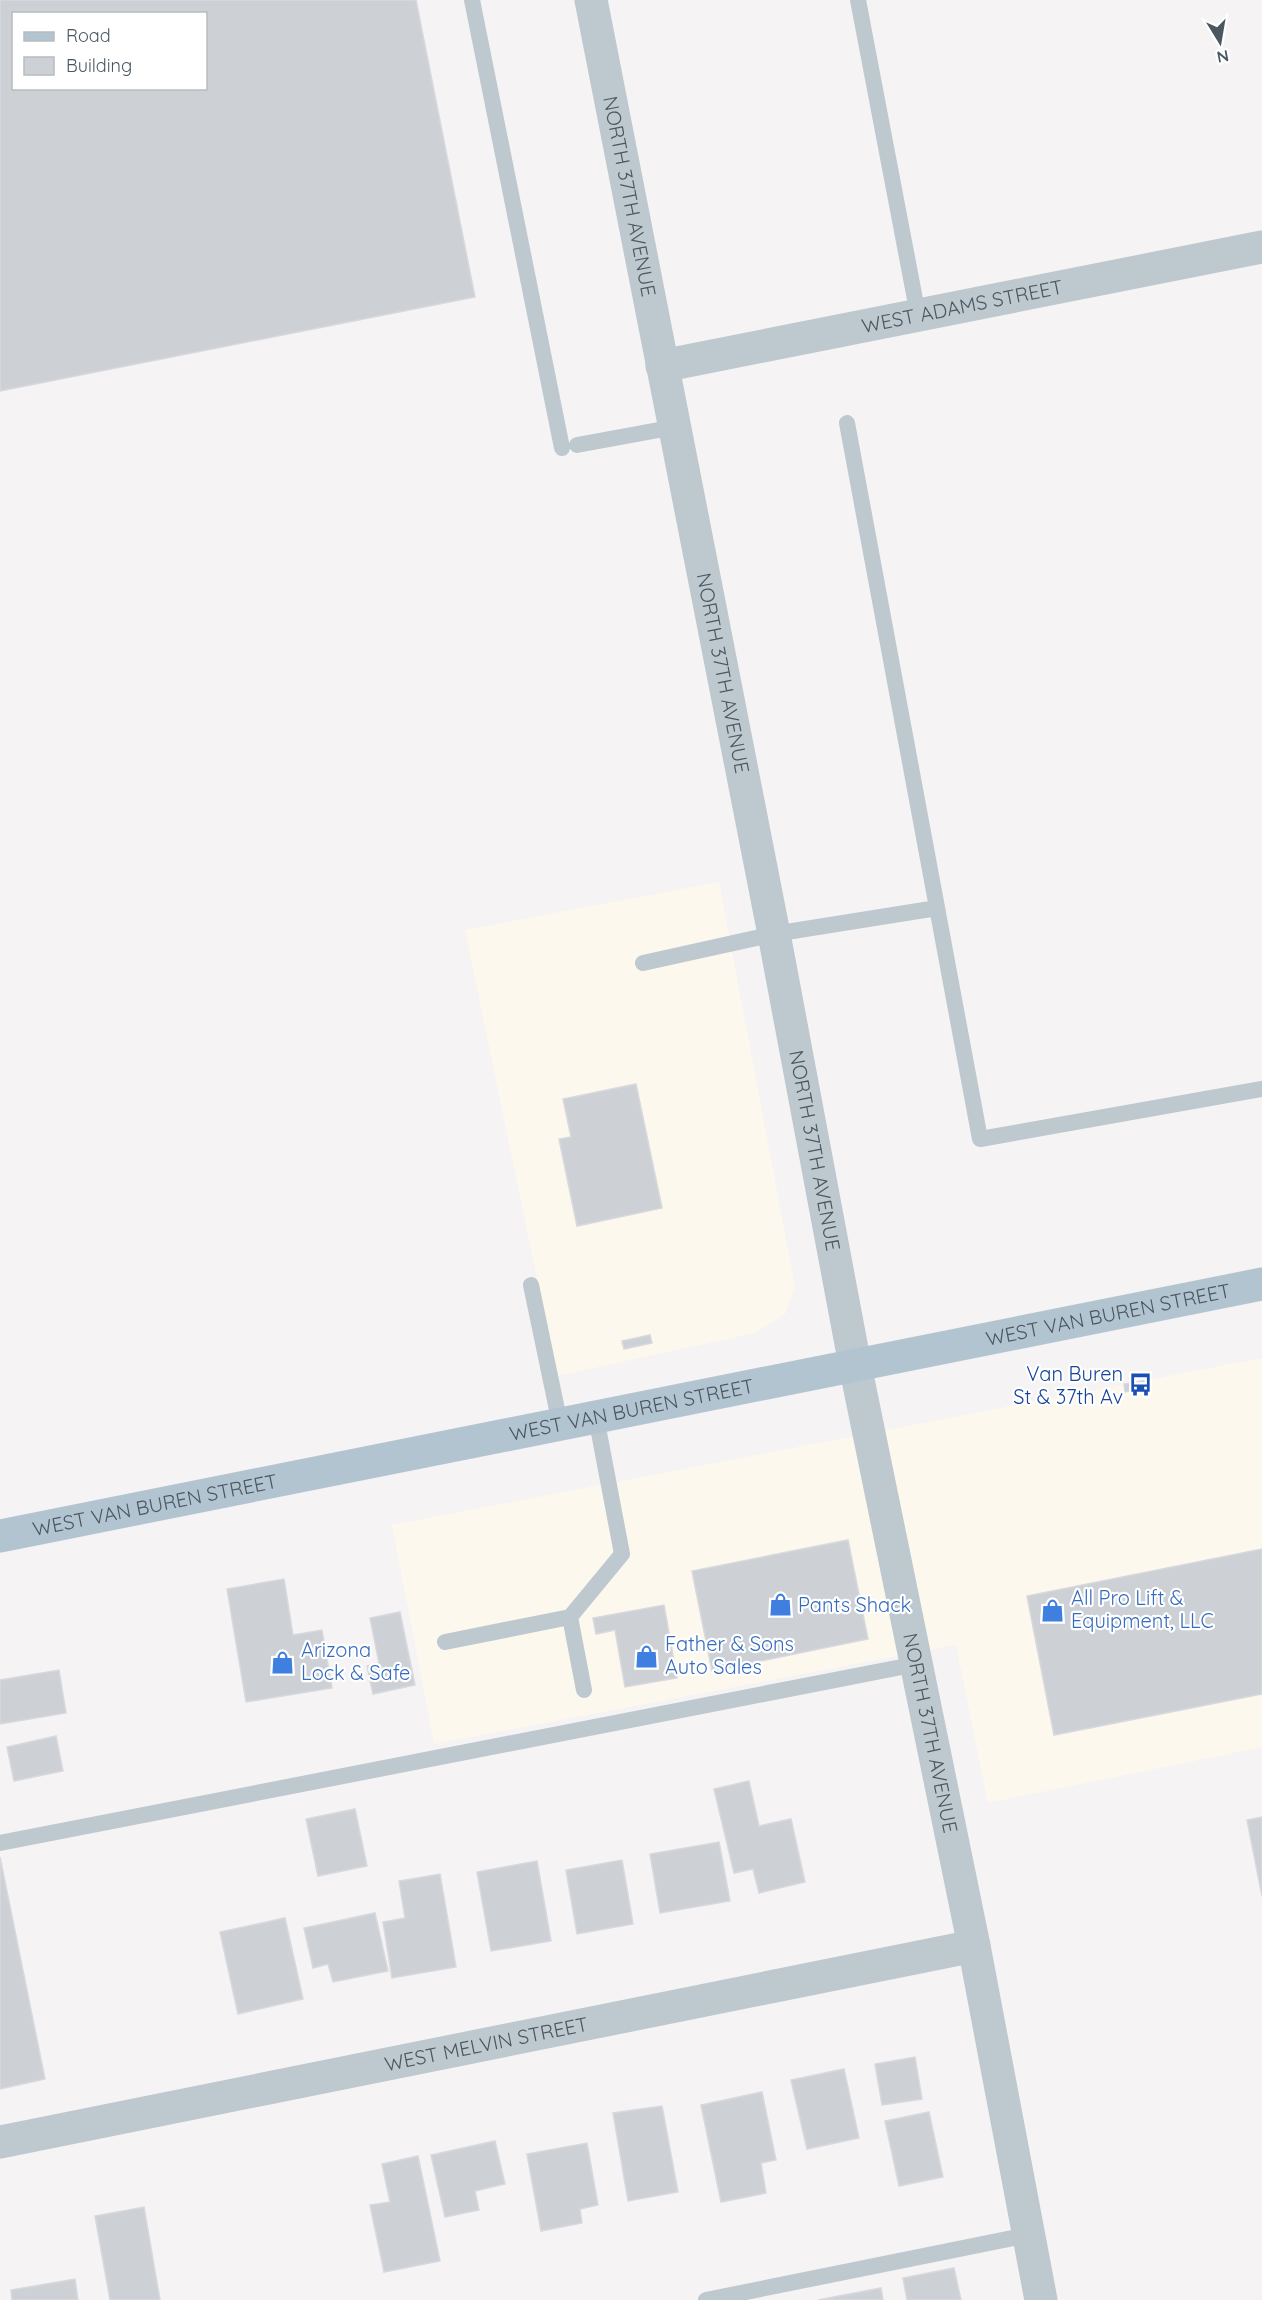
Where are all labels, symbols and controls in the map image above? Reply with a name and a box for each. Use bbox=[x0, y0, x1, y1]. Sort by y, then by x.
legend bbox=[12, 12, 207, 90]
north arrow bbox=[1190, 12, 1250, 72]
text: Road bbox=[66, 24, 111, 47]
text: N bbox=[1215, 46, 1231, 68]
text: Building bbox=[66, 54, 132, 77]
street label: NORTH 37TH AVENUE bbox=[598, 94, 662, 299]
street label: WEST ADAMS STREET bbox=[859, 274, 1065, 338]
street label: NORTH 37TH AVENUE bbox=[692, 571, 755, 775]
street label: NORTH 37TH AVENUE bbox=[784, 1048, 846, 1253]
street label: WEST VAN BUREN STREET bbox=[984, 1278, 1232, 1351]
place label: Van Buren St & 37th Av bbox=[1013, 1361, 1123, 1409]
bus stop icon: Van Buren St & 37th Av bbox=[1128, 1372, 1154, 1398]
street label: WEST VAN BUREN STREET bbox=[507, 1373, 756, 1446]
street label: WEST VAN BUREN STREET bbox=[30, 1468, 279, 1541]
place label: All Pro Lift & Equipment, LLC bbox=[1071, 1585, 1214, 1633]
shop icon: Pants Shack bbox=[767, 1592, 793, 1618]
place label: Pants Shack bbox=[798, 1592, 911, 1617]
shop icon: All Pro Lift & Equipment, LLC bbox=[1040, 1597, 1066, 1623]
place label: Father & Sons Auto Sales bbox=[665, 1631, 794, 1679]
street label: NORTH 37TH AVENUE bbox=[898, 1631, 964, 1835]
place label: Arizona Lock & Safe bbox=[301, 1637, 410, 1685]
shop icon: Father & Sons Auto Sales bbox=[634, 1643, 660, 1669]
shop icon: Arizona Lock & Safe bbox=[270, 1649, 296, 1675]
street label: WEST MELVIN STREET bbox=[382, 2011, 590, 2076]

